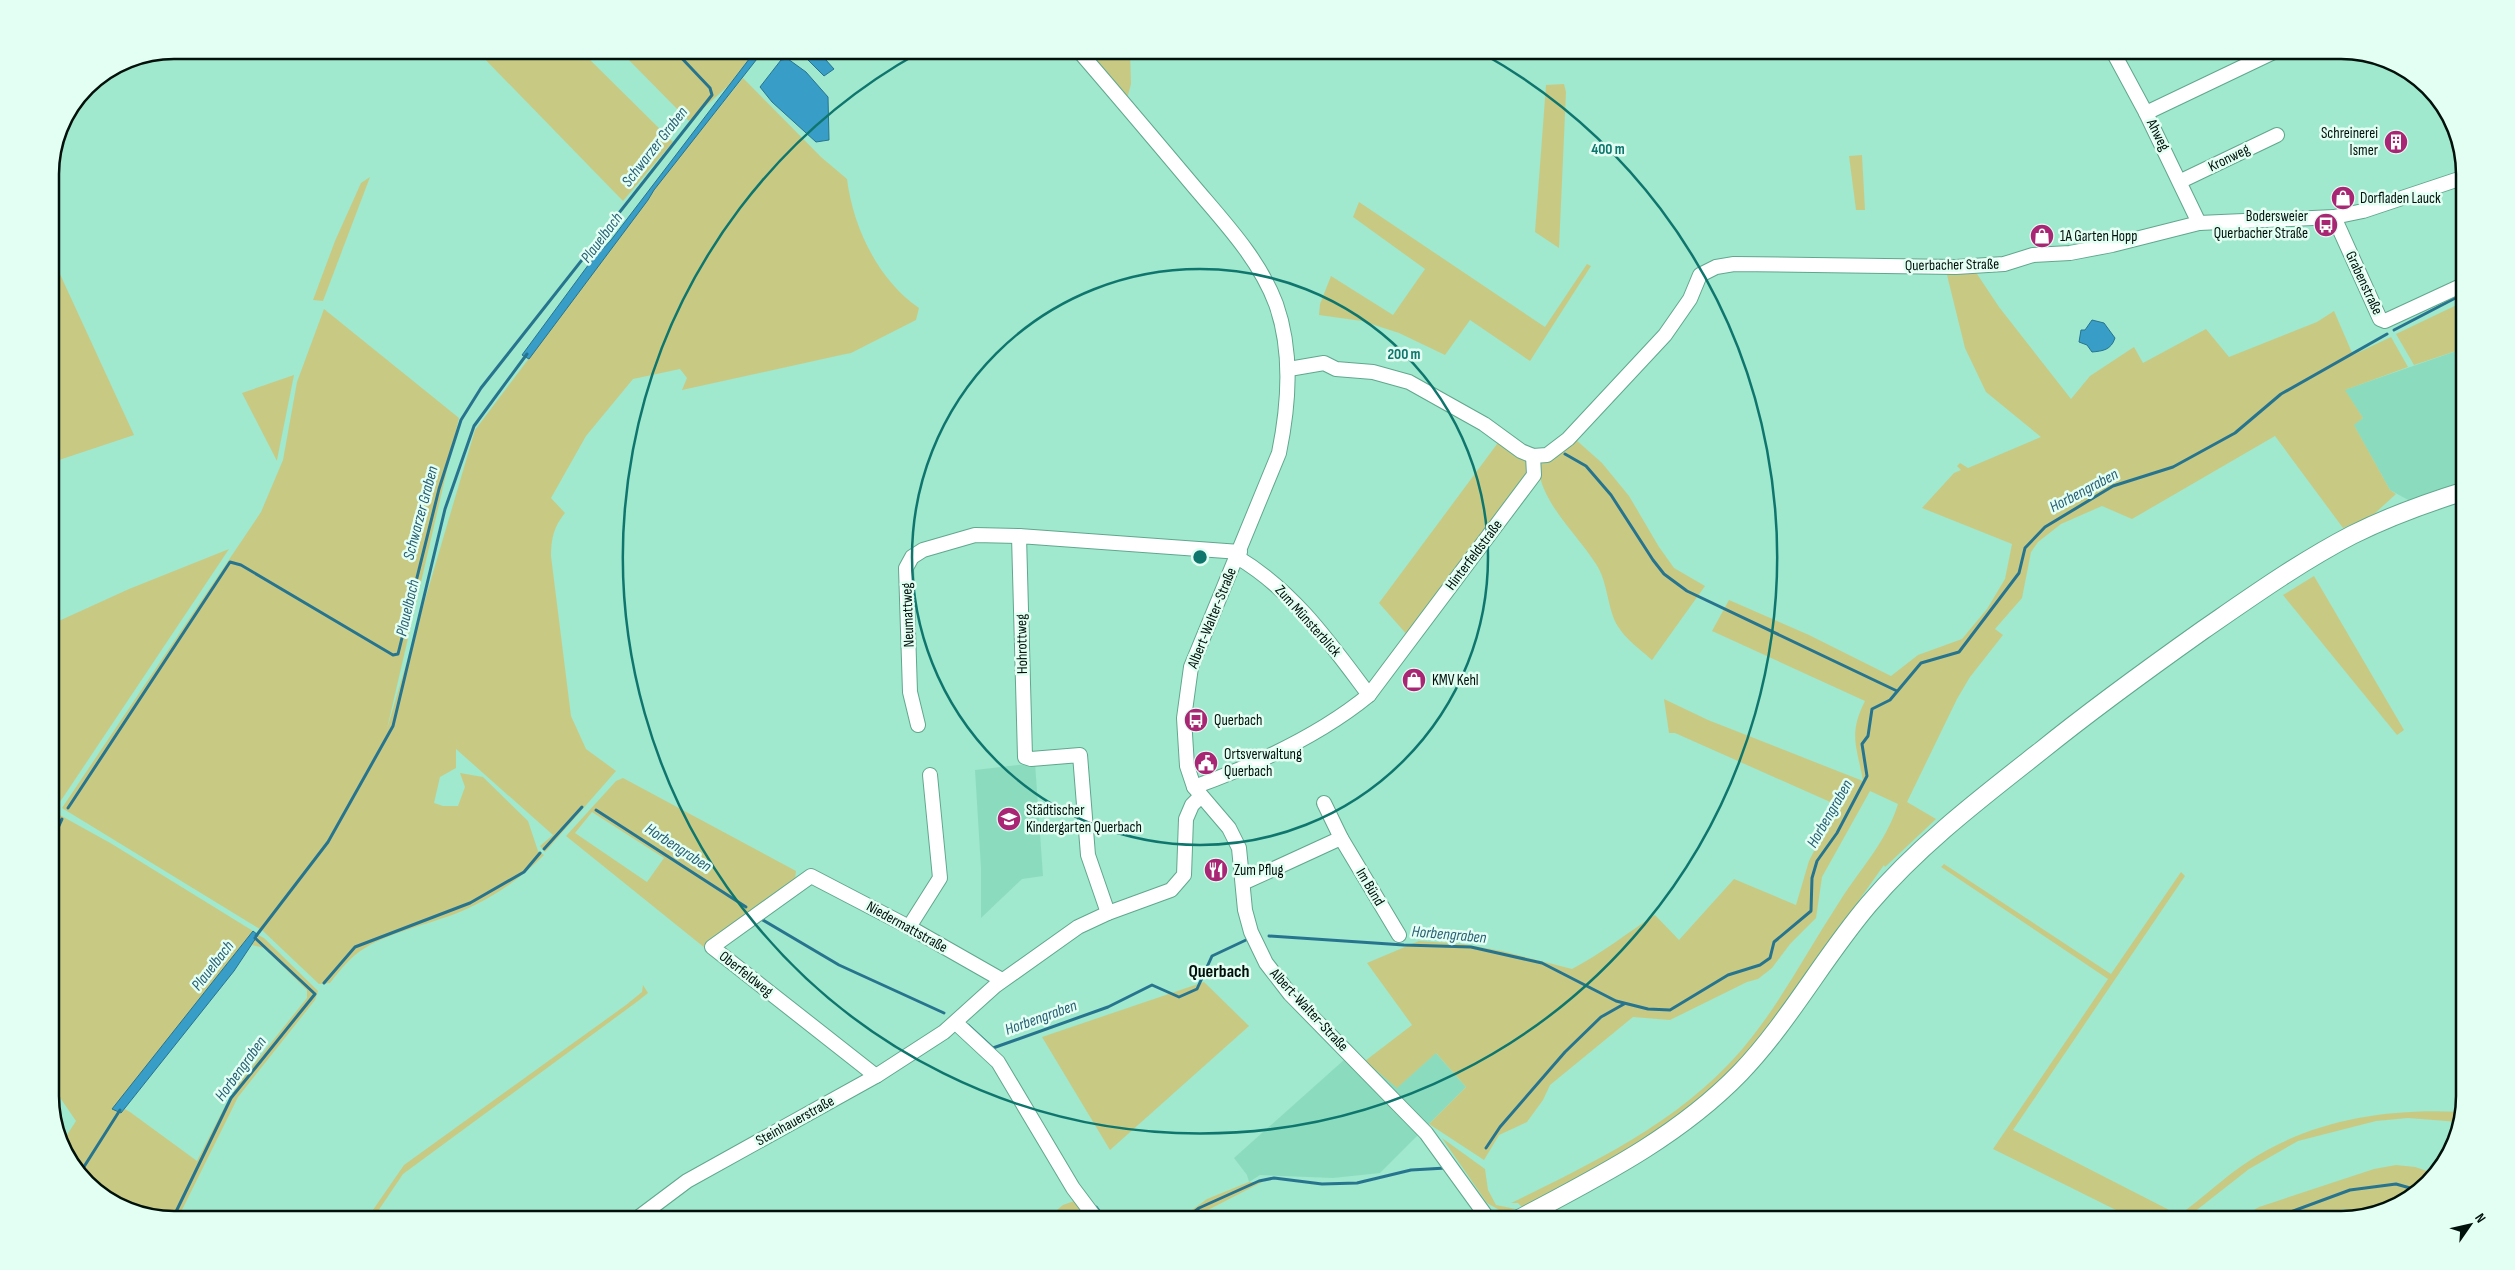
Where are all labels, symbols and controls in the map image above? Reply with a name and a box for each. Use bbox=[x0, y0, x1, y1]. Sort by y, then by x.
water label: Schwarzer Graben bbox=[618, 103, 692, 191]
street label: Ahweg bbox=[2141, 115, 2174, 154]
place label: Schreinerei Ismer bbox=[2321, 124, 2379, 160]
building icon: Schreinerei Ismer bbox=[2383, 129, 2409, 155]
text: 400 m bbox=[1591, 140, 1625, 159]
street label: Kronweg bbox=[2205, 140, 2253, 176]
shop icon: Dorfladen Lauck bbox=[2330, 185, 2356, 211]
place label: Dorfladen Lauck bbox=[2360, 189, 2441, 208]
place label: Bodersweier Querbacher Straße bbox=[2214, 207, 2309, 243]
water label: Plauelbach bbox=[577, 209, 627, 267]
bus stop icon: Bodersweier Querbacher Straße bbox=[2313, 212, 2339, 238]
shop icon: 1A Garten Hopp bbox=[2029, 223, 2055, 249]
place label: 1A Garten Hopp bbox=[2060, 227, 2138, 246]
street label: Grabenstraße bbox=[2341, 248, 2387, 318]
street label: Querbacher Straße bbox=[1905, 255, 1999, 275]
text: 200 m bbox=[1387, 345, 1421, 364]
water label: Schwarzer Graben bbox=[399, 464, 443, 562]
water label: Horbengraben bbox=[2046, 465, 2122, 517]
street label: Hinterfeldstraße bbox=[1441, 516, 1507, 594]
centre of rings bbox=[1191, 548, 1209, 566]
street label: Albert-Walter-Straße bbox=[1183, 565, 1241, 672]
water label: Plauelbach bbox=[392, 578, 424, 638]
street label: Zum Münsterblick bbox=[1271, 581, 1345, 661]
street label: Neumattweg bbox=[897, 582, 919, 648]
street label: Hohrottweg bbox=[1012, 614, 1032, 674]
shop icon: KMV Kehl bbox=[1401, 667, 1427, 693]
place label: KMV Kehl bbox=[1432, 671, 1479, 690]
bus stop icon: Querbach bbox=[1183, 707, 1209, 733]
place label: Querbach bbox=[1214, 711, 1262, 730]
place label: Ortsverwaltung Querbach bbox=[1224, 745, 1302, 781]
public building icon: Ortsverwaltung Querbach bbox=[1193, 750, 1219, 776]
water label: Horbengraben bbox=[1803, 777, 1857, 851]
place label: Städtischer Kindergarten Querbach bbox=[1026, 801, 1142, 837]
school or university icon: Städtischer Kindergarten Querbach bbox=[996, 806, 1022, 832]
water label: Horbengraben bbox=[641, 820, 715, 877]
restaurant icon: Zum Pflug bbox=[1203, 857, 1229, 883]
place label: Zum Pflug bbox=[1234, 861, 1284, 880]
street label: Im Bünd bbox=[1351, 865, 1389, 909]
street label: Niedermattstraße bbox=[863, 897, 951, 957]
water label: Horbengraben bbox=[1411, 922, 1487, 948]
water label: Plauelbach bbox=[188, 937, 238, 995]
street label: Oberfeldweg bbox=[715, 947, 777, 1001]
district label: Querbach bbox=[1188, 961, 1250, 982]
street label: Albert-Walter-Straße bbox=[1265, 964, 1352, 1056]
water label: Horbengraben bbox=[1002, 996, 1080, 1040]
water label: Horbengraben bbox=[211, 1033, 271, 1105]
street label: Steinhauerstraße bbox=[752, 1092, 838, 1150]
north arrow bbox=[2445, 1200, 2495, 1250]
text: N bbox=[2471, 1210, 2490, 1226]

